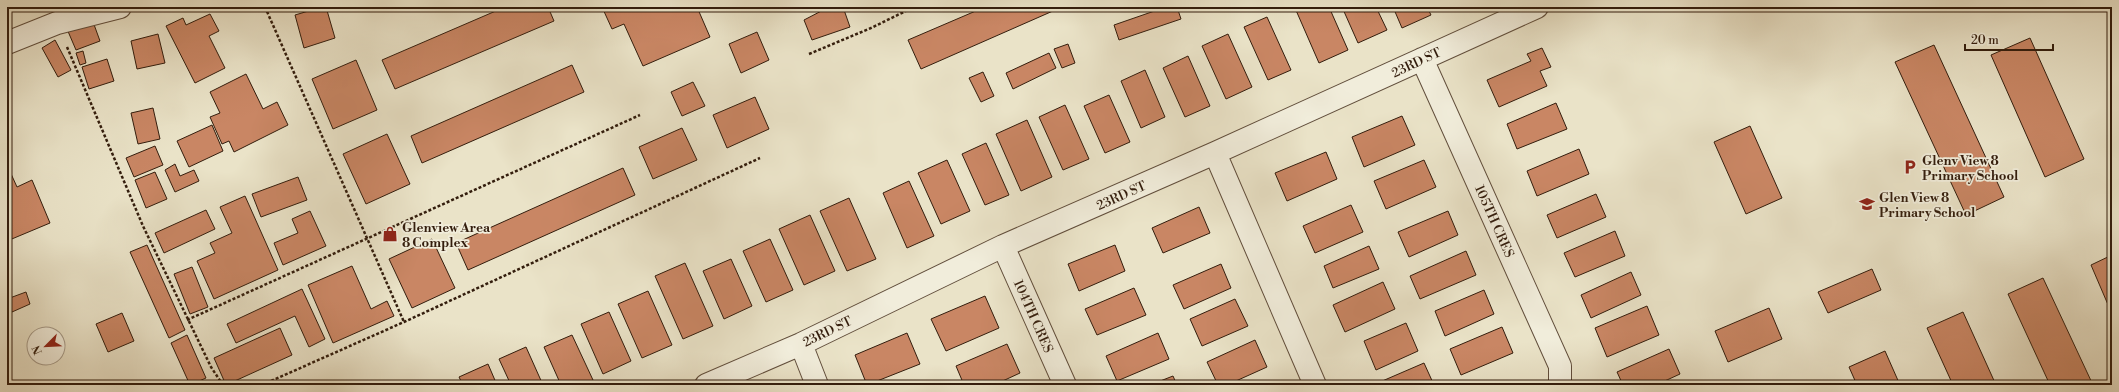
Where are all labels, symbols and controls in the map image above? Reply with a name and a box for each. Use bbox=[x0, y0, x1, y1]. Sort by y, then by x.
scale bar bbox=[1965, 26, 2053, 52]
text: 20 m bbox=[1971, 33, 1999, 48]
street label: 23RD ST bbox=[1389, 44, 1444, 81]
place label: Glenv View 8 Primary School bbox=[1922, 153, 2019, 184]
parking icon: Glenv View 8 Primary School bbox=[1901, 158, 1919, 176]
street label: 23RD ST bbox=[1094, 178, 1149, 214]
street label: 105TH CRES bbox=[1471, 183, 1517, 260]
place label: Glen View 8 Primary School bbox=[1879, 190, 1976, 221]
school or university icon: Glen View 8 Primary School bbox=[1858, 195, 1876, 213]
place label: Glenview Area 8 Complex bbox=[402, 220, 491, 251]
shop icon: Glenview Area 8 Complex bbox=[381, 225, 399, 243]
street label: 104TH CRES bbox=[1010, 277, 1056, 355]
street label: 23RD ST bbox=[800, 313, 855, 351]
north arrow bbox=[26, 326, 66, 366]
text: N bbox=[29, 343, 46, 356]

